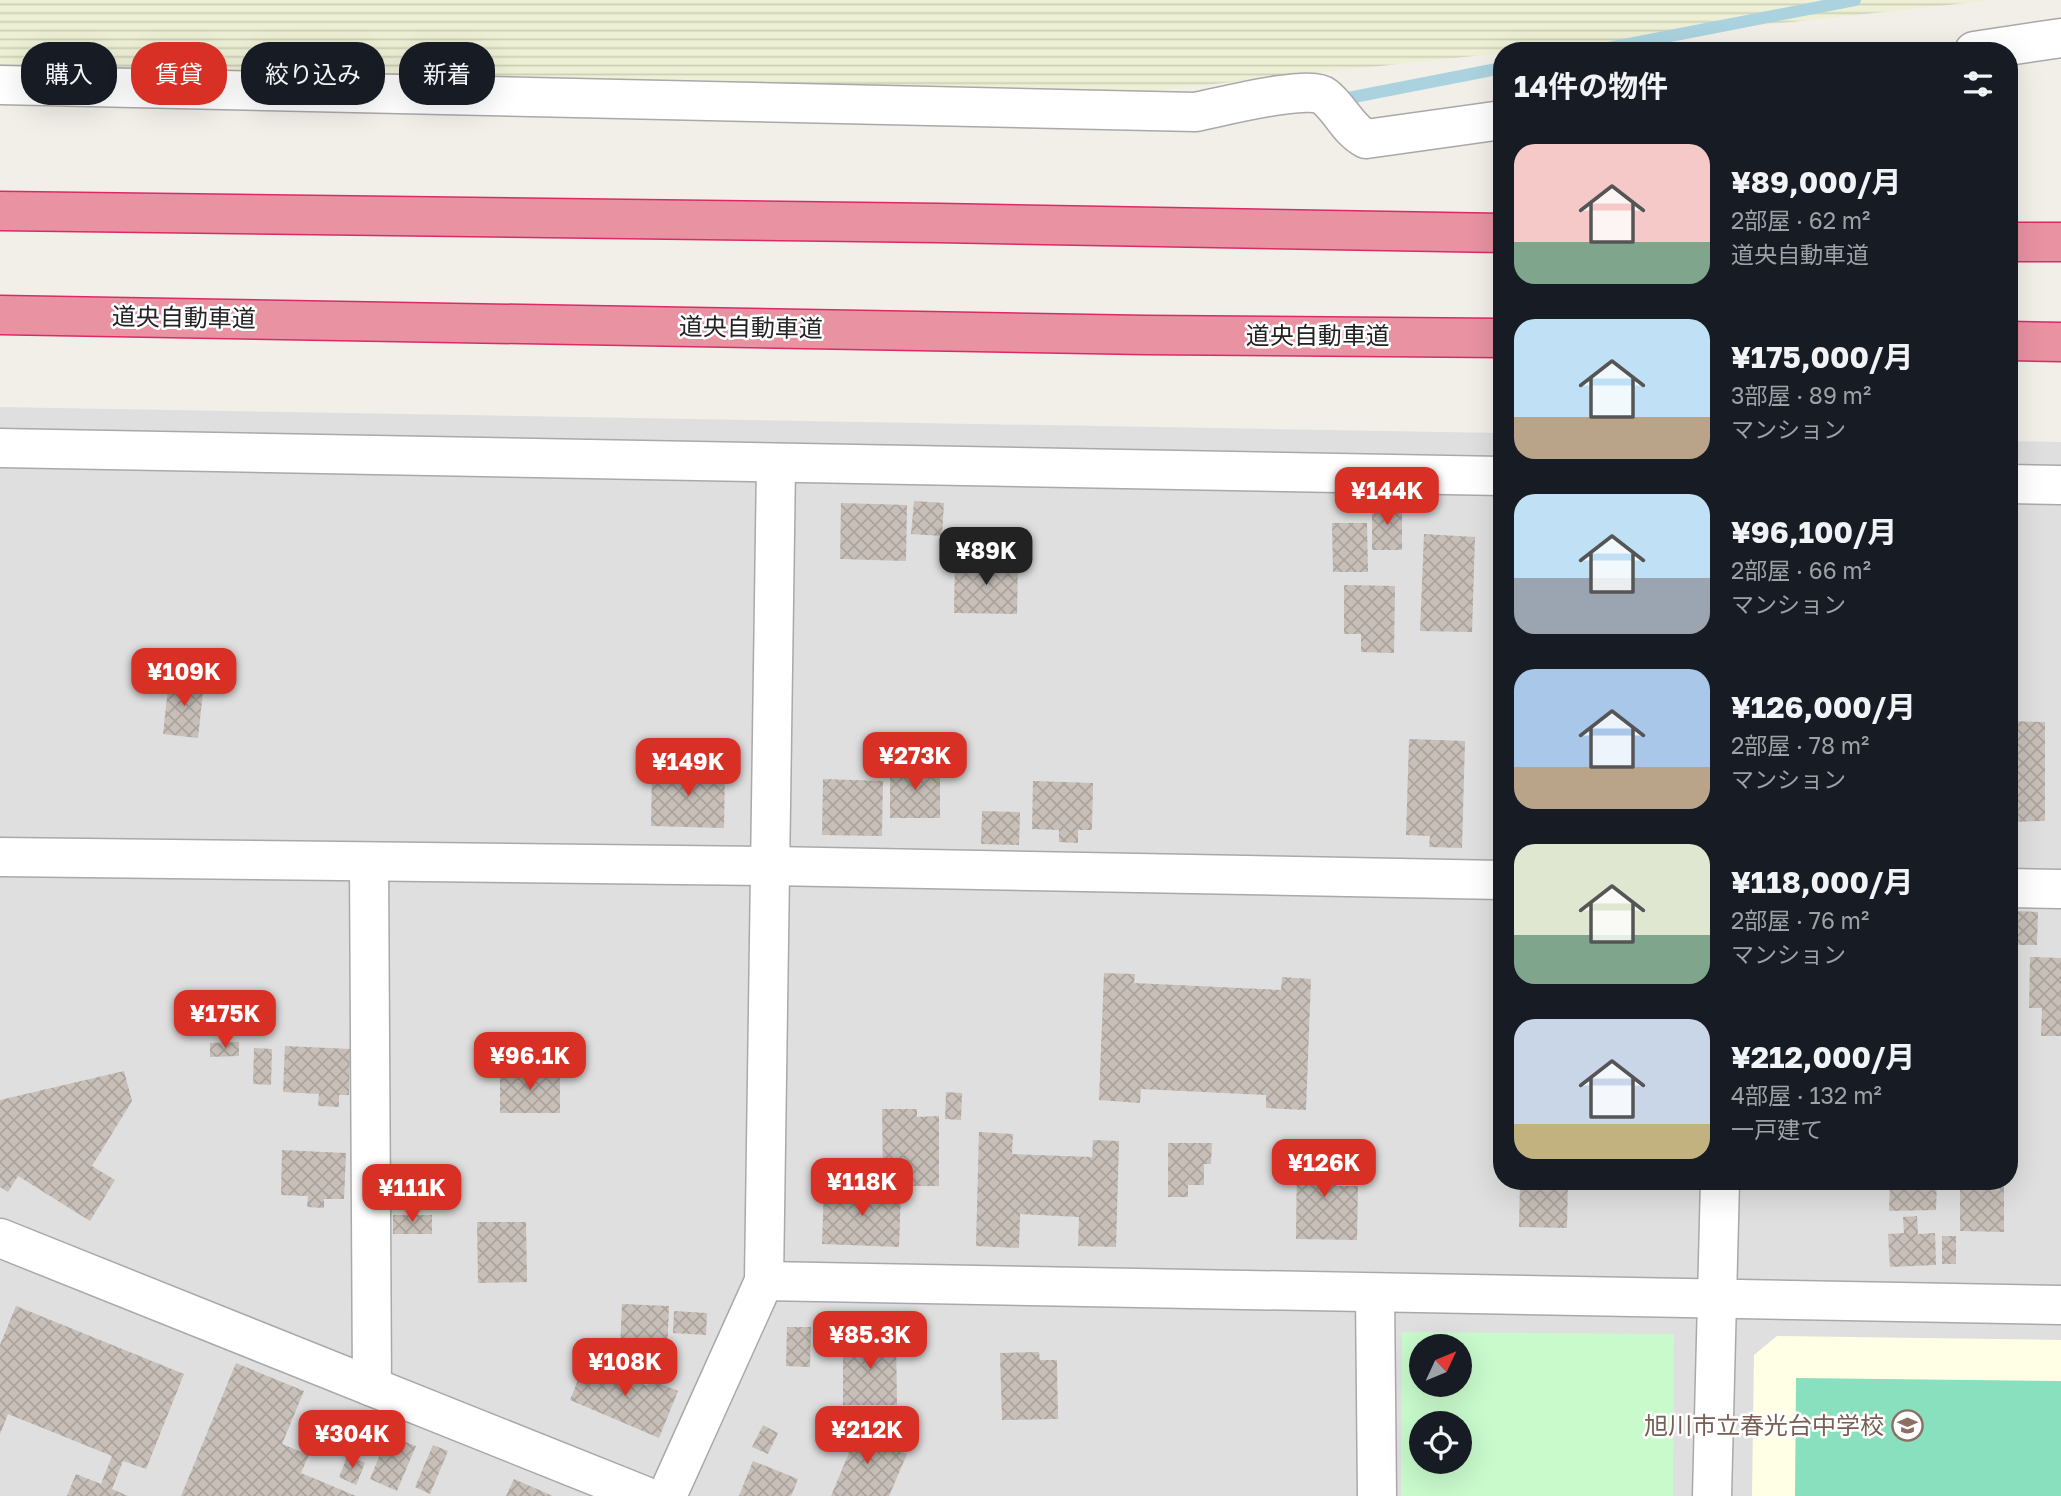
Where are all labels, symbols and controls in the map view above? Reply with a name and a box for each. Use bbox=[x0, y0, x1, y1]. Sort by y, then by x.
chip: 購入 bbox=[21, 42, 117, 105]
chip: 賃貸 bbox=[131, 42, 227, 105]
chip: 絞り込み bbox=[241, 42, 385, 105]
chip: 新着 bbox=[399, 42, 495, 105]
icon: filters bbox=[1959, 65, 1997, 103]
text: 14件の物件 bbox=[1514, 68, 1668, 104]
text: ¥89,000/月 bbox=[1731, 164, 1902, 200]
icon: home bbox=[1570, 172, 1654, 256]
text: 2部屋 · 62 m² bbox=[1731, 206, 1870, 234]
text: 道央自動車道 bbox=[1731, 240, 1869, 268]
street label: 道央自動車道 bbox=[112, 301, 256, 332]
street label: 道央自動車道 bbox=[679, 311, 823, 342]
street label: 道央自動車道 bbox=[1246, 320, 1390, 349]
text: ¥175,000/月 bbox=[1731, 339, 1913, 375]
icon: home bbox=[1570, 347, 1654, 431]
text: 3部屋 · 89 m² bbox=[1731, 381, 1871, 409]
text: マンション bbox=[1731, 415, 1846, 443]
pin: ¥144K bbox=[1338, 468, 1436, 527]
text: ¥144K bbox=[1351, 476, 1423, 504]
text: ¥96,100/月 bbox=[1731, 514, 1897, 550]
icon: home bbox=[1570, 522, 1654, 606]
pin: ¥89K bbox=[945, 528, 1027, 587]
text: ¥89K bbox=[955, 536, 1017, 564]
text: 2部屋 · 66 m² bbox=[1731, 556, 1871, 584]
text: マンション bbox=[1731, 590, 1846, 618]
pin: ¥109K bbox=[135, 648, 233, 708]
text: ¥109K bbox=[147, 657, 221, 685]
text: ¥126,000/月 bbox=[1731, 689, 1916, 725]
icon: home bbox=[1570, 697, 1654, 781]
text: 2部屋 · 78 m² bbox=[1731, 731, 1869, 759]
pin: ¥273K bbox=[866, 732, 964, 792]
pin: ¥149K bbox=[639, 738, 737, 798]
text: ¥273K bbox=[879, 741, 951, 769]
text: ¥149K bbox=[652, 747, 724, 775]
text: マンション bbox=[1731, 765, 1846, 793]
text: ¥118,000/月 bbox=[1731, 864, 1913, 900]
icon: home bbox=[1570, 872, 1654, 956]
text: 2部屋 · 76 m² bbox=[1731, 906, 1869, 934]
text: マンション bbox=[1731, 940, 1846, 968]
pin: ¥175K bbox=[176, 990, 274, 1050]
text: ¥175K bbox=[190, 999, 260, 1027]
pin: ¥96.1K bbox=[473, 1032, 587, 1092]
text: ¥212,000/月 bbox=[1731, 1039, 1915, 1075]
text: ¥96.1K bbox=[490, 1041, 570, 1069]
icon: home bbox=[1570, 1047, 1654, 1131]
text: 4部屋 · 132 m² bbox=[1731, 1081, 1882, 1109]
text: 一戸建て bbox=[1731, 1115, 1823, 1143]
pin: ¥126K bbox=[1275, 1140, 1373, 1199]
text: ¥126K bbox=[1288, 1148, 1360, 1176]
pin: ¥118K bbox=[813, 1158, 911, 1218]
pin: ¥111K bbox=[363, 1164, 461, 1224]
text: ¥118K bbox=[827, 1167, 897, 1195]
text: ¥111K bbox=[378, 1173, 446, 1201]
pin: ¥85.3K bbox=[813, 1312, 927, 1371]
text: ¥85.3K bbox=[829, 1320, 911, 1348]
north arrow bbox=[1409, 1334, 1472, 1396]
map controls bbox=[1409, 1334, 1472, 1474]
pin: ¥108K bbox=[576, 1338, 674, 1398]
text: ¥108K bbox=[588, 1347, 662, 1375]
pin: ¥212K bbox=[818, 1406, 916, 1466]
school or university icon: 旭川市立春光台中学校 bbox=[1890, 1409, 1924, 1443]
pin: ¥304K bbox=[303, 1410, 401, 1470]
place label: 旭川市立春光台中学校 bbox=[1644, 1410, 1884, 1439]
button: locate bbox=[1409, 1411, 1472, 1474]
text: ¥212K bbox=[831, 1415, 903, 1443]
text: ¥304K bbox=[314, 1419, 390, 1447]

